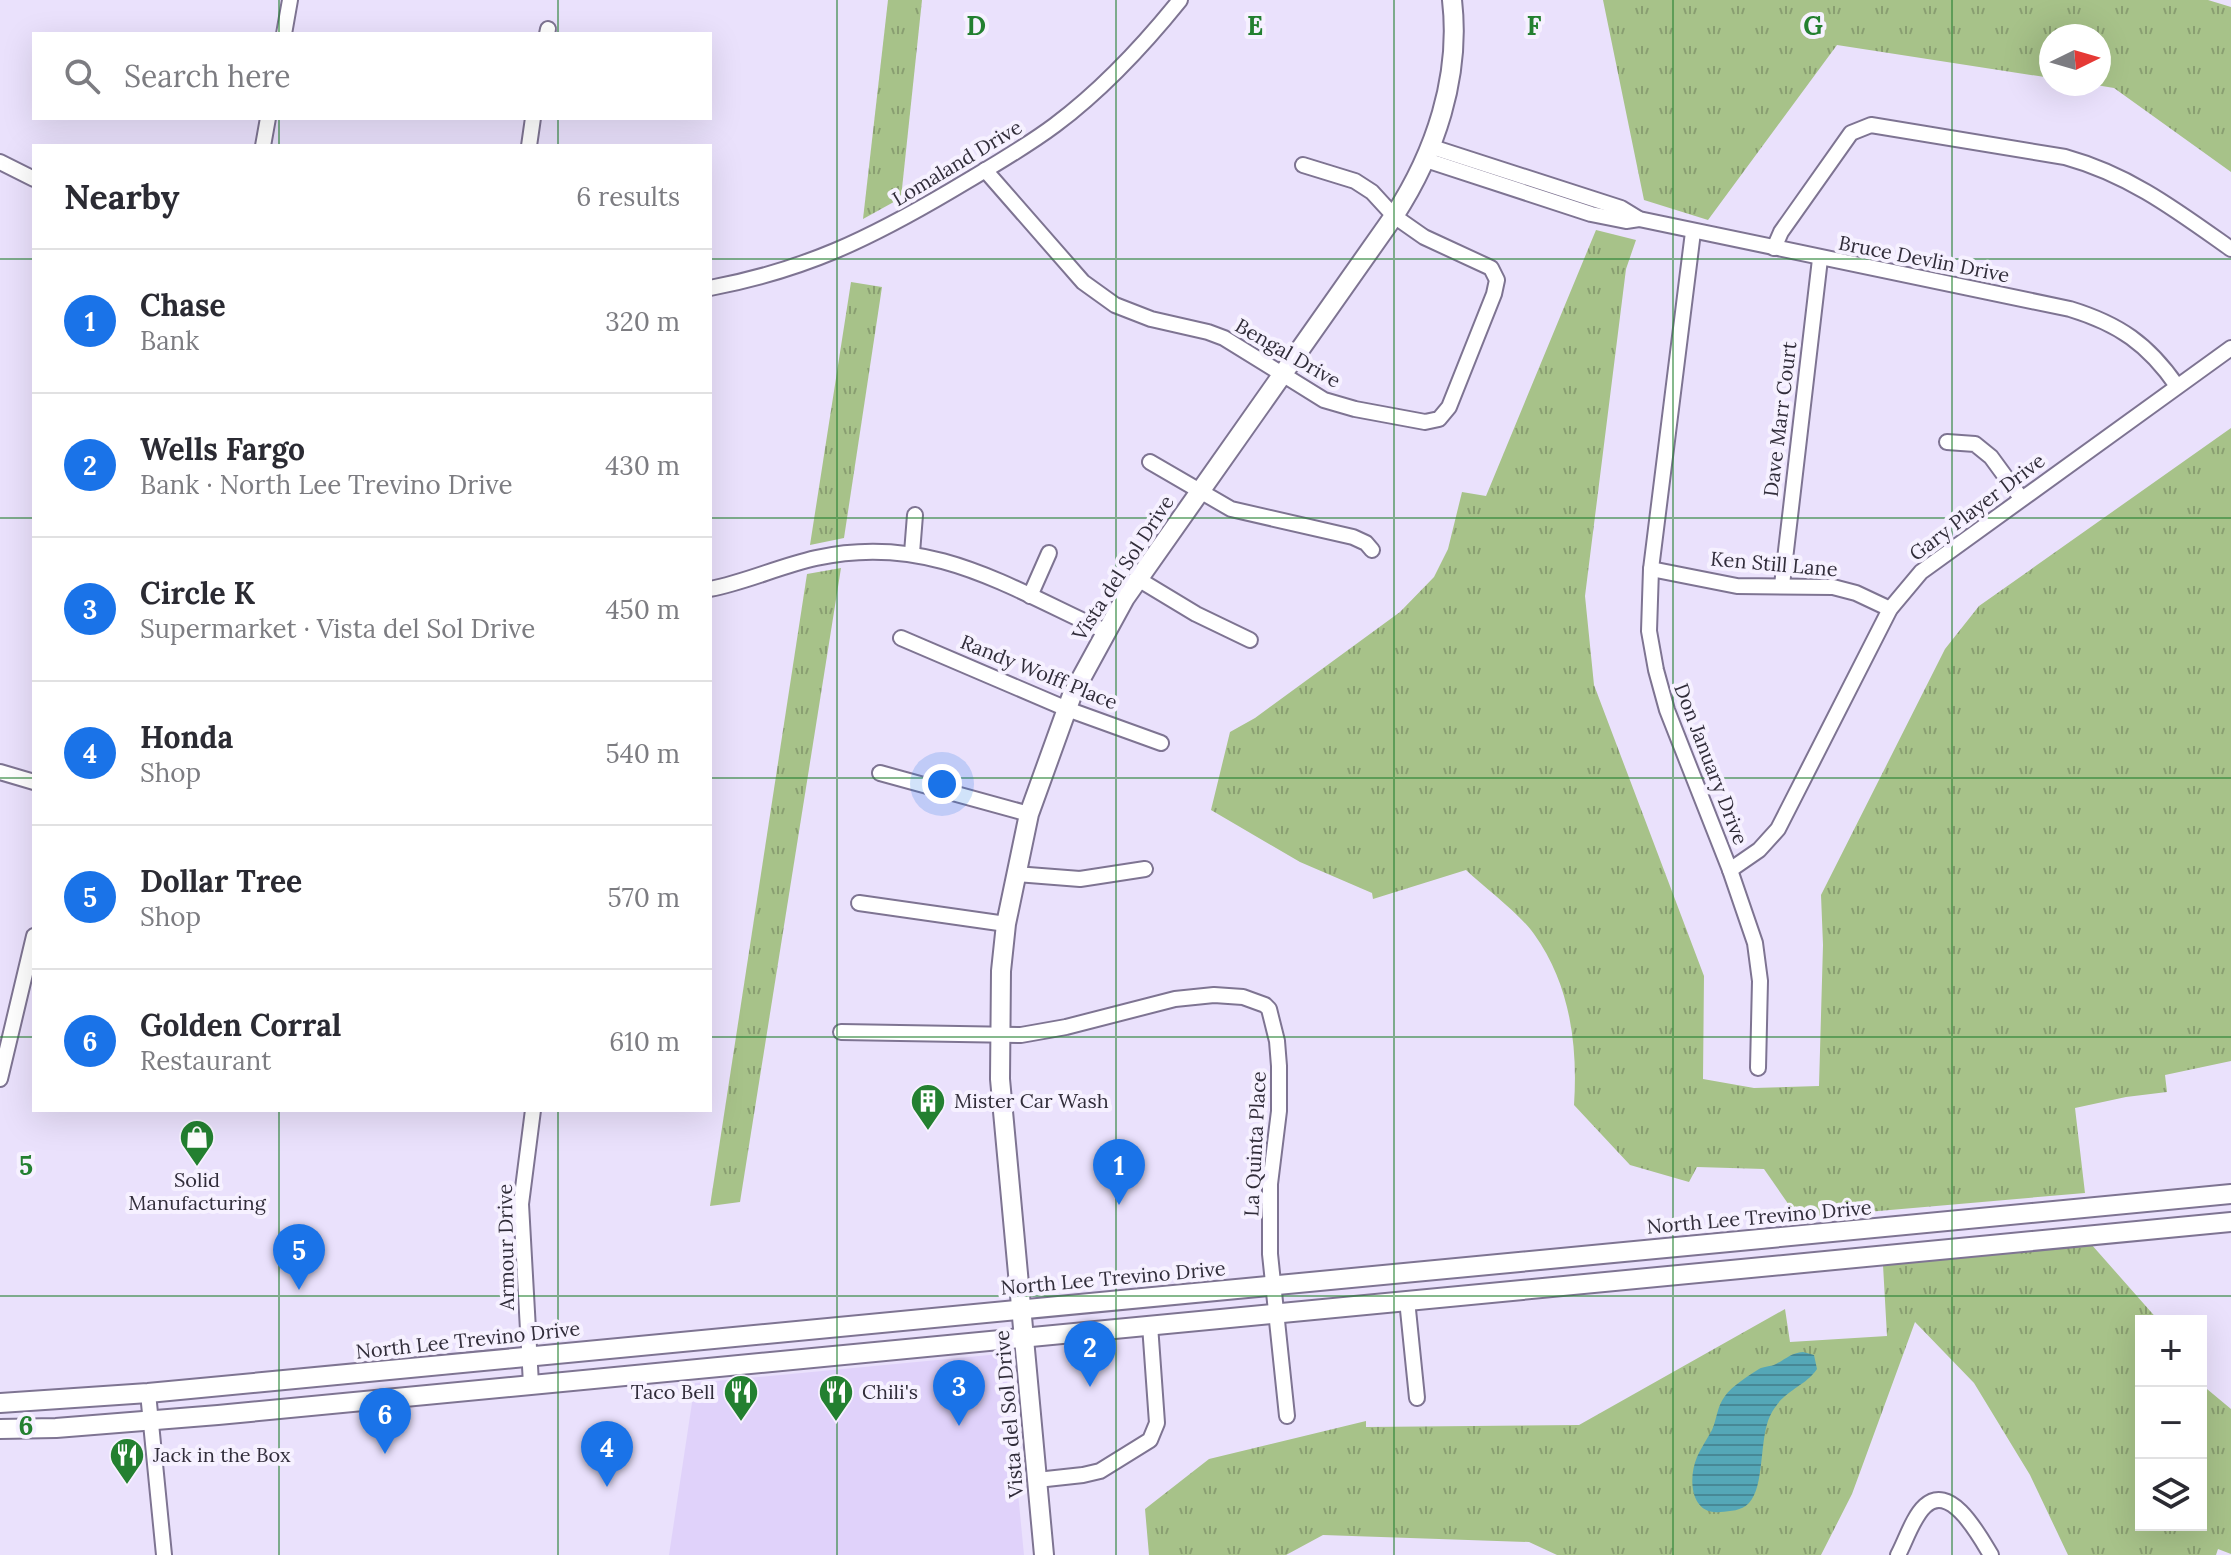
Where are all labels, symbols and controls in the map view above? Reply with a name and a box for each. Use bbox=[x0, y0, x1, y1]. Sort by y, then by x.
text: D bbox=[966, 9, 986, 42]
text: E bbox=[1247, 9, 1263, 42]
text: F bbox=[1527, 9, 1542, 42]
text: G bbox=[1803, 9, 1823, 42]
north arrow bbox=[2039, 24, 2111, 96]
search box bbox=[32, 32, 712, 120]
icon: search bbox=[60, 54, 104, 98]
text: Search here bbox=[124, 57, 291, 95]
street label: Lomaland Drive bbox=[887, 114, 1026, 211]
text: Nearby bbox=[64, 175, 180, 218]
text: 6 results bbox=[576, 180, 680, 213]
street label: Bruce Devlin Drive bbox=[1836, 230, 2012, 287]
text: Chase bbox=[140, 286, 226, 324]
text: 1 bbox=[85, 305, 95, 338]
text: 320 m bbox=[605, 305, 680, 338]
street label: Bengal Drive bbox=[1231, 312, 1346, 393]
text: Bank bbox=[140, 324, 199, 357]
street label: Dave Marr Court bbox=[1758, 340, 1801, 498]
text: Wells Fargo bbox=[140, 430, 305, 468]
street label: Gary Player Drive bbox=[1904, 447, 2049, 566]
text: 2 bbox=[83, 449, 97, 482]
text: 430 m bbox=[605, 449, 680, 482]
text: Bank · North Lee Trevino Drive bbox=[140, 468, 513, 501]
street label: Vista del Sol Drive bbox=[1066, 490, 1179, 646]
street label: Ken Still Lane bbox=[1709, 545, 1839, 582]
text: Circle K bbox=[140, 574, 255, 612]
text: 3 bbox=[83, 593, 97, 626]
text: 450 m bbox=[606, 593, 680, 626]
text: Supermarket · Vista del Sol Drive bbox=[140, 612, 535, 645]
street label: Randy Wolff Place bbox=[957, 629, 1121, 714]
street label: Don January Drive bbox=[1669, 680, 1754, 848]
text: Honda bbox=[140, 718, 233, 756]
text: 4 bbox=[83, 737, 97, 770]
text: 540 m bbox=[606, 737, 680, 770]
text: Shop bbox=[140, 756, 201, 789]
your location bbox=[922, 764, 962, 804]
text: Dollar Tree bbox=[140, 862, 302, 900]
text: 5 bbox=[83, 881, 97, 914]
text: 570 m bbox=[608, 881, 680, 914]
text: Shop bbox=[140, 900, 201, 933]
text: Golden Corral bbox=[140, 1006, 341, 1044]
text: 6 bbox=[83, 1025, 97, 1058]
text: 610 m bbox=[609, 1025, 680, 1058]
text: Restaurant bbox=[140, 1044, 271, 1077]
street label: La Quinta Place bbox=[1238, 1071, 1271, 1217]
building icon: Mister Car Wash bbox=[909, 1082, 947, 1132]
place label: Mister Car Wash bbox=[954, 1088, 1109, 1113]
shop icon: Solid Manufacturing bbox=[178, 1118, 216, 1168]
pin: 1 bbox=[1093, 1139, 1145, 1205]
text: 5 bbox=[19, 1149, 33, 1182]
place label: Solid Manufacturing bbox=[128, 1167, 267, 1215]
street label: Armour Drive bbox=[492, 1183, 519, 1312]
street label: North Lee Trevino Drive bbox=[1646, 1194, 1873, 1239]
pin: 5 bbox=[273, 1224, 325, 1290]
street label: North Lee Trevino Drive bbox=[1000, 1255, 1227, 1300]
street label: North Lee Trevino Drive bbox=[354, 1315, 582, 1364]
map controls bbox=[2135, 1315, 2207, 1531]
button: + bbox=[2135, 1315, 2207, 1387]
pin: 2 bbox=[1064, 1321, 1116, 1387]
street label: Vista del Sol Drive bbox=[989, 1329, 1028, 1500]
pin: 3 bbox=[933, 1360, 985, 1426]
restaurant icon: Taco Bell bbox=[722, 1373, 760, 1423]
restaurant icon: Chili's bbox=[817, 1373, 855, 1423]
place label: Taco Bell bbox=[631, 1379, 715, 1404]
place label: Chili's bbox=[862, 1379, 918, 1404]
button: − bbox=[2135, 1387, 2207, 1459]
pin: 6 bbox=[359, 1388, 411, 1454]
text: 6 bbox=[19, 1409, 33, 1442]
pin: 4 bbox=[581, 1421, 633, 1487]
restaurant icon: Jack in the Box bbox=[108, 1436, 146, 1486]
place label: Jack in the Box bbox=[152, 1442, 291, 1467]
button: layers bbox=[2135, 1459, 2207, 1531]

